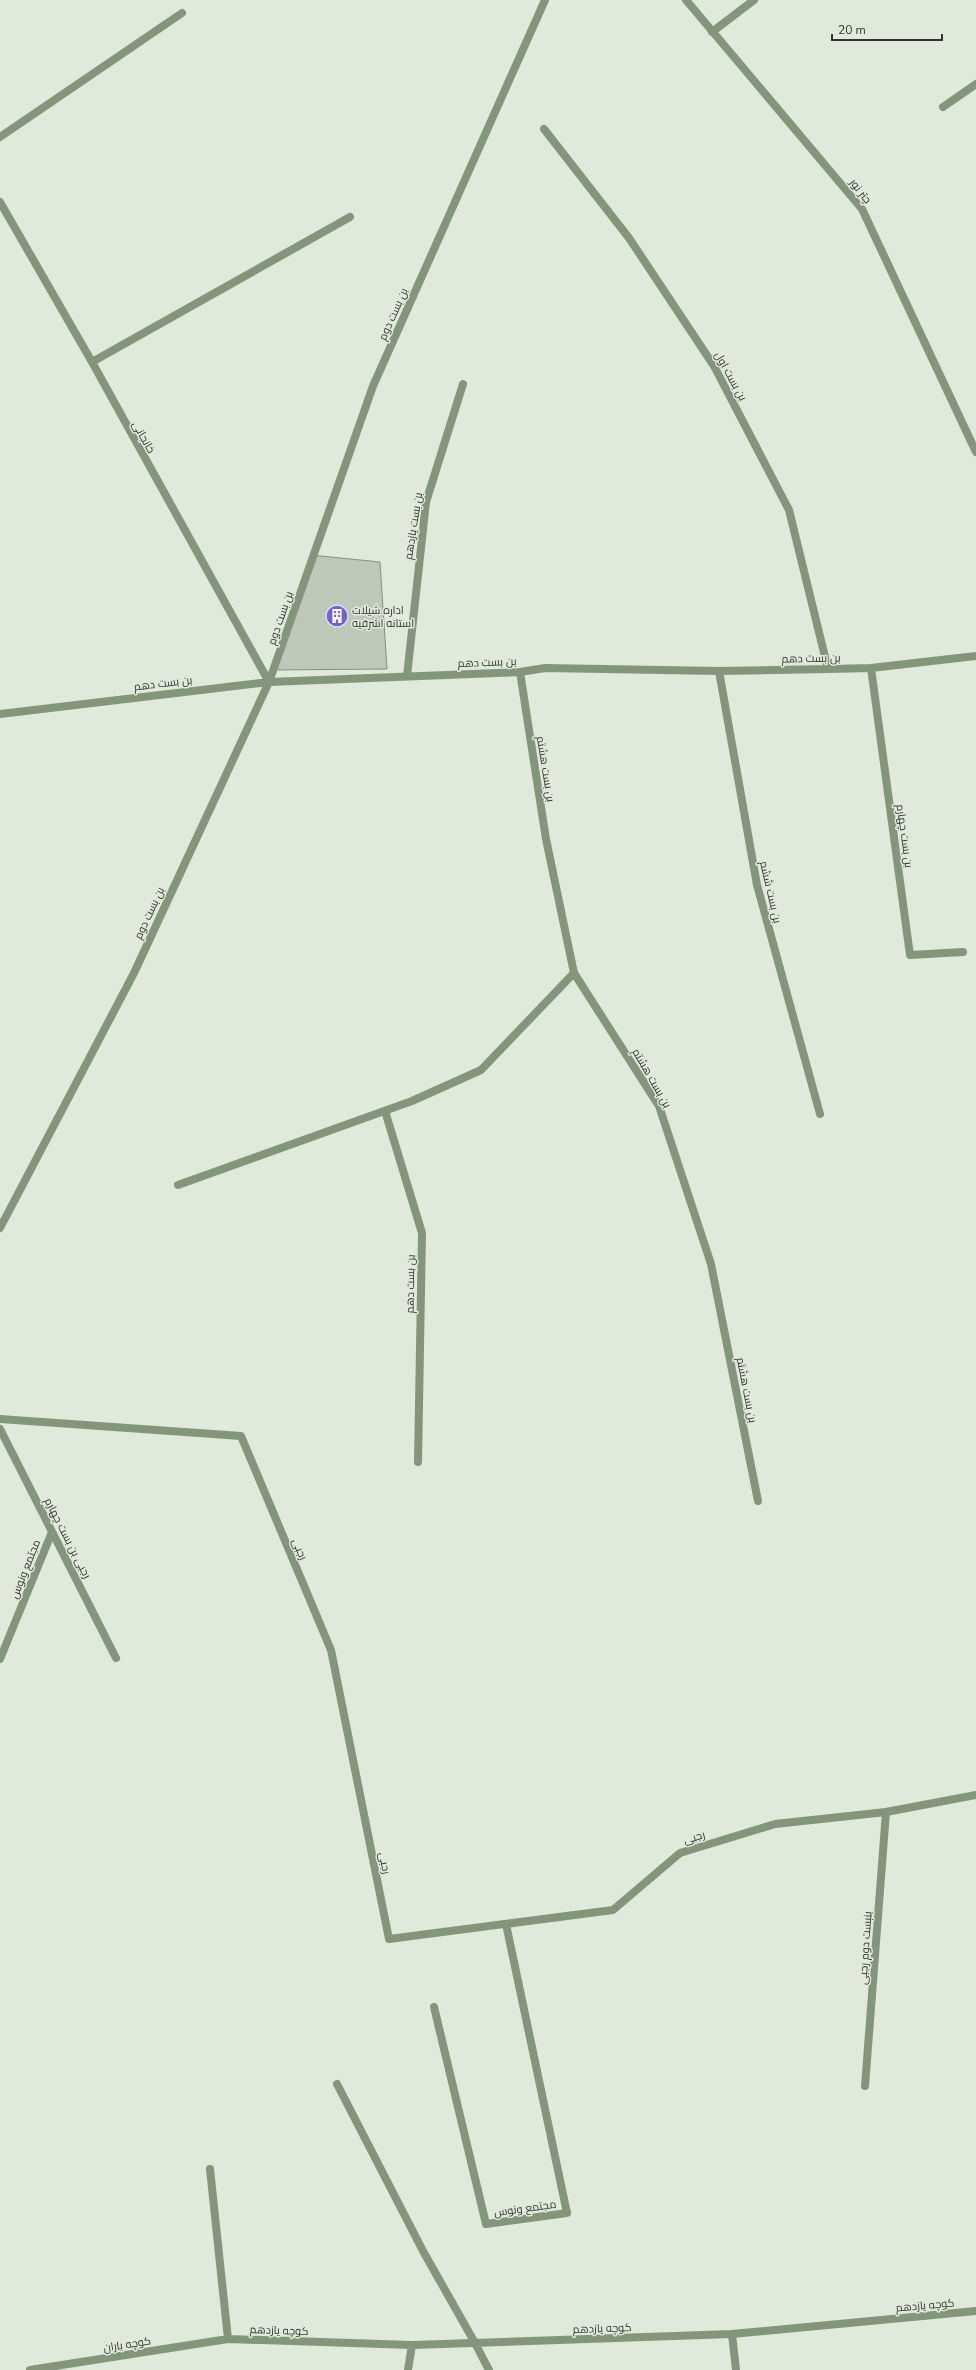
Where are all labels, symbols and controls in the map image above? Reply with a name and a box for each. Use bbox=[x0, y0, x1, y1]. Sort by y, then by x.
scale bar bbox=[832, 16, 942, 42]
text: 20 m bbox=[838, 22, 866, 38]
street label: چتر نور bbox=[846, 175, 875, 207]
street label: بن بست دوم bbox=[375, 286, 412, 343]
street label: بن بست اول bbox=[711, 349, 750, 404]
street label: خانجانی bbox=[129, 418, 159, 456]
street label: بن بست یازدهم bbox=[401, 491, 426, 561]
street label: بن بست دوم bbox=[264, 589, 297, 647]
building icon: اداره شیلات استانه اشرفیه bbox=[324, 603, 350, 629]
place label: اداره شیلات استانه اشرفیه bbox=[352, 603, 414, 631]
street label: بن بست دهم bbox=[781, 650, 841, 667]
street label: بن بست دهم bbox=[457, 654, 517, 671]
street label: بن بست دهم bbox=[133, 672, 193, 695]
street label: بن بست هشتم bbox=[533, 735, 558, 803]
street label: بن بست چهارم bbox=[893, 803, 916, 869]
street label: بن بست ششم bbox=[756, 859, 785, 925]
street label: بن بست دوم bbox=[131, 885, 168, 942]
street label: بن بست هشتم bbox=[628, 1046, 675, 1111]
street label: بن بست دهم bbox=[402, 1254, 419, 1314]
street label: بن بست هشتم bbox=[733, 1356, 760, 1424]
street label: رجبی بن بست چهارم bbox=[41, 1495, 94, 1581]
street label: رجبی bbox=[288, 1536, 311, 1562]
street label: مجتمع ونوس bbox=[7, 1537, 44, 1601]
street label: رجبی bbox=[681, 1827, 707, 1848]
street label: رجبی bbox=[375, 1851, 394, 1875]
street label: بنبست دوم رجبی bbox=[855, 1911, 876, 1985]
street label: مجتمع ونوس bbox=[493, 2197, 557, 2220]
street label: کوچه یازدهم bbox=[895, 2295, 955, 2316]
street label: کوچه یازدهم bbox=[572, 2320, 632, 2337]
street label: کوچه یازدهم bbox=[249, 2322, 309, 2339]
street label: کوچه باران bbox=[102, 2333, 152, 2356]

